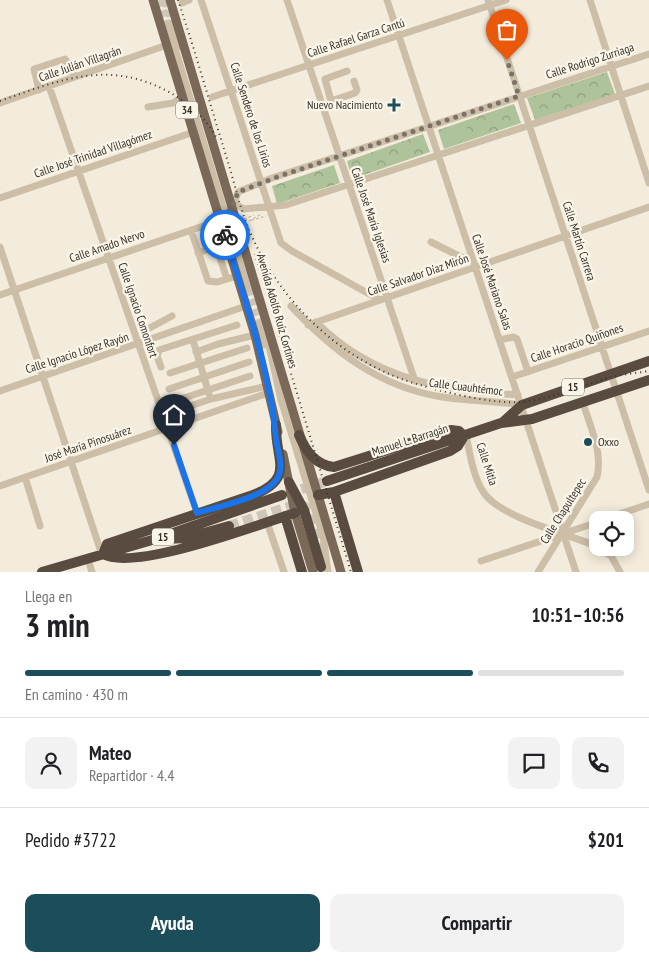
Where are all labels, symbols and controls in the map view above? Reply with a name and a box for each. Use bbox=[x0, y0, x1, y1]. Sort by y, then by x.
pin bbox=[486, 9, 528, 60]
street label: Calle Rafael Garza Cantú bbox=[305, 15, 406, 60]
icon: bag bbox=[493, 16, 521, 44]
street label: Calle Rodrigo Zurriaga bbox=[544, 39, 636, 82]
street label: Calle Julián Villagrán bbox=[37, 42, 123, 85]
street label: Calle Sendero de los Lirios bbox=[227, 60, 276, 169]
place label: Nuevo Nacimiento bbox=[307, 97, 383, 112]
marker: Nuevo Nacimiento bbox=[387, 98, 401, 112]
road number: 34 bbox=[176, 102, 198, 118]
street label: Calle José Trinidad Villagómez bbox=[32, 126, 154, 181]
street label: Calle José María Iglesias bbox=[348, 165, 395, 264]
street label: Calle Martín Carrera bbox=[560, 199, 599, 283]
courier bbox=[200, 210, 250, 260]
icon: bike bbox=[211, 221, 239, 249]
street label: Calle Amado Nervo bbox=[67, 226, 146, 265]
street label: Calle José Mariano Salas bbox=[469, 232, 516, 332]
street label: Calle Salvador Díaz Mirón bbox=[365, 250, 470, 299]
street label: Avenida Adolfo Ruíz Cortines bbox=[254, 252, 301, 370]
street label: Calle Ignacio Comonfort bbox=[115, 260, 162, 360]
street label: Calle Horacio Quiñones bbox=[529, 320, 625, 365]
street label: Calle Ignacio López Rayón bbox=[23, 329, 130, 376]
street label: Calle Cuauhtémoc bbox=[428, 375, 505, 399]
road number: 15 bbox=[562, 378, 584, 396]
pin bbox=[153, 394, 195, 445]
icon: home bbox=[160, 401, 188, 429]
street label: Manuel L. Barragán bbox=[370, 420, 450, 459]
street label: José María Pinosuárez bbox=[42, 422, 133, 466]
place label: Oxxo bbox=[598, 434, 619, 449]
marker: Oxxo bbox=[582, 436, 594, 448]
street label: Calle Mitla bbox=[473, 440, 502, 487]
street label: Calle Chapultepec bbox=[536, 475, 589, 546]
map controls bbox=[589, 511, 634, 556]
button: locate bbox=[589, 511, 634, 556]
road number: 15 bbox=[152, 528, 174, 546]
text: Llega en bbox=[25, 586, 72, 606]
text: 10:51–10:56 bbox=[531, 603, 624, 627]
text: 3 min bbox=[25, 604, 90, 646]
text: En camino · 430 m bbox=[25, 684, 128, 704]
button: person bbox=[25, 737, 77, 789]
button: chat bbox=[508, 737, 560, 789]
button: phone bbox=[572, 737, 624, 789]
text: Mateo bbox=[89, 741, 132, 765]
text: Repartidor · 4.4 bbox=[89, 765, 174, 785]
text: Pedido #3722 bbox=[25, 828, 116, 852]
text: $201 bbox=[588, 828, 624, 852]
button: Ayuda bbox=[25, 894, 320, 952]
button: Compartir bbox=[330, 894, 624, 952]

